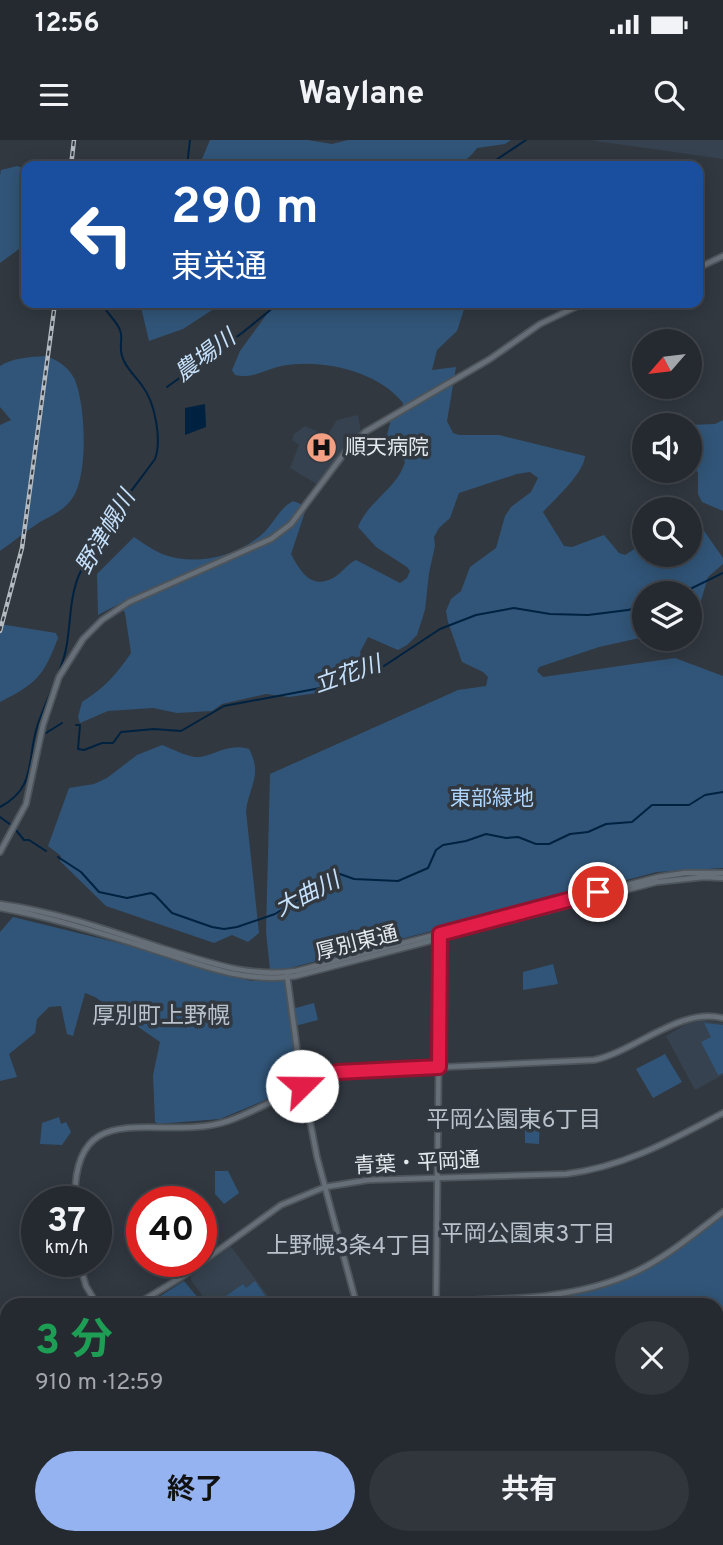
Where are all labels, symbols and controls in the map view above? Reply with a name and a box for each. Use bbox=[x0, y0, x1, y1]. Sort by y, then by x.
text: 12:56 bbox=[35, 8, 99, 41]
text: Waylane bbox=[299, 75, 424, 115]
icon: menu bbox=[35, 76, 73, 114]
icon: search bbox=[650, 76, 688, 114]
text: 290 m bbox=[171, 179, 319, 241]
icon: left bbox=[56, 189, 147, 280]
text: 東栄通 bbox=[171, 249, 267, 289]
water label: 農場川 bbox=[170, 323, 245, 389]
north arrow bbox=[632, 329, 702, 399]
map controls bbox=[632, 329, 702, 651]
button: sound bbox=[632, 413, 702, 483]
hospital icon: 順天病院 bbox=[305, 431, 339, 465]
place label: 順天病院 bbox=[345, 435, 429, 462]
water label: 野津幌川 bbox=[71, 484, 145, 580]
button: search bbox=[632, 497, 702, 567]
button: layers bbox=[632, 581, 702, 651]
water label: 立花川 bbox=[311, 650, 388, 701]
park label: 東部緑地 bbox=[450, 786, 534, 813]
pin bbox=[568, 862, 628, 922]
water label: 大曲川 bbox=[271, 866, 348, 925]
icon: arrive bbox=[579, 873, 617, 911]
street label: 厚別東通 bbox=[313, 921, 401, 967]
district label: 厚別町上野幌 bbox=[92, 1003, 230, 1032]
position arrow bbox=[265, 1049, 339, 1123]
district label: 平岡公園東6丁目 bbox=[427, 1107, 601, 1136]
street label: 青葉・平岡通 bbox=[353, 1147, 481, 1181]
speed limit sign: 40 bbox=[126, 1186, 217, 1277]
text: 37 bbox=[47, 1200, 86, 1244]
district label: 平岡公園東3丁目 bbox=[441, 1221, 615, 1250]
district label: 上野幌3条4丁目 bbox=[266, 1233, 432, 1262]
text: km/h bbox=[45, 1237, 88, 1260]
text: 3 分 bbox=[35, 1316, 113, 1369]
button: close bbox=[615, 1321, 689, 1395]
text: 910 m · 12:59 bbox=[35, 1369, 163, 1398]
button: 終了 bbox=[35, 1451, 355, 1531]
button: 共有 bbox=[369, 1451, 689, 1531]

